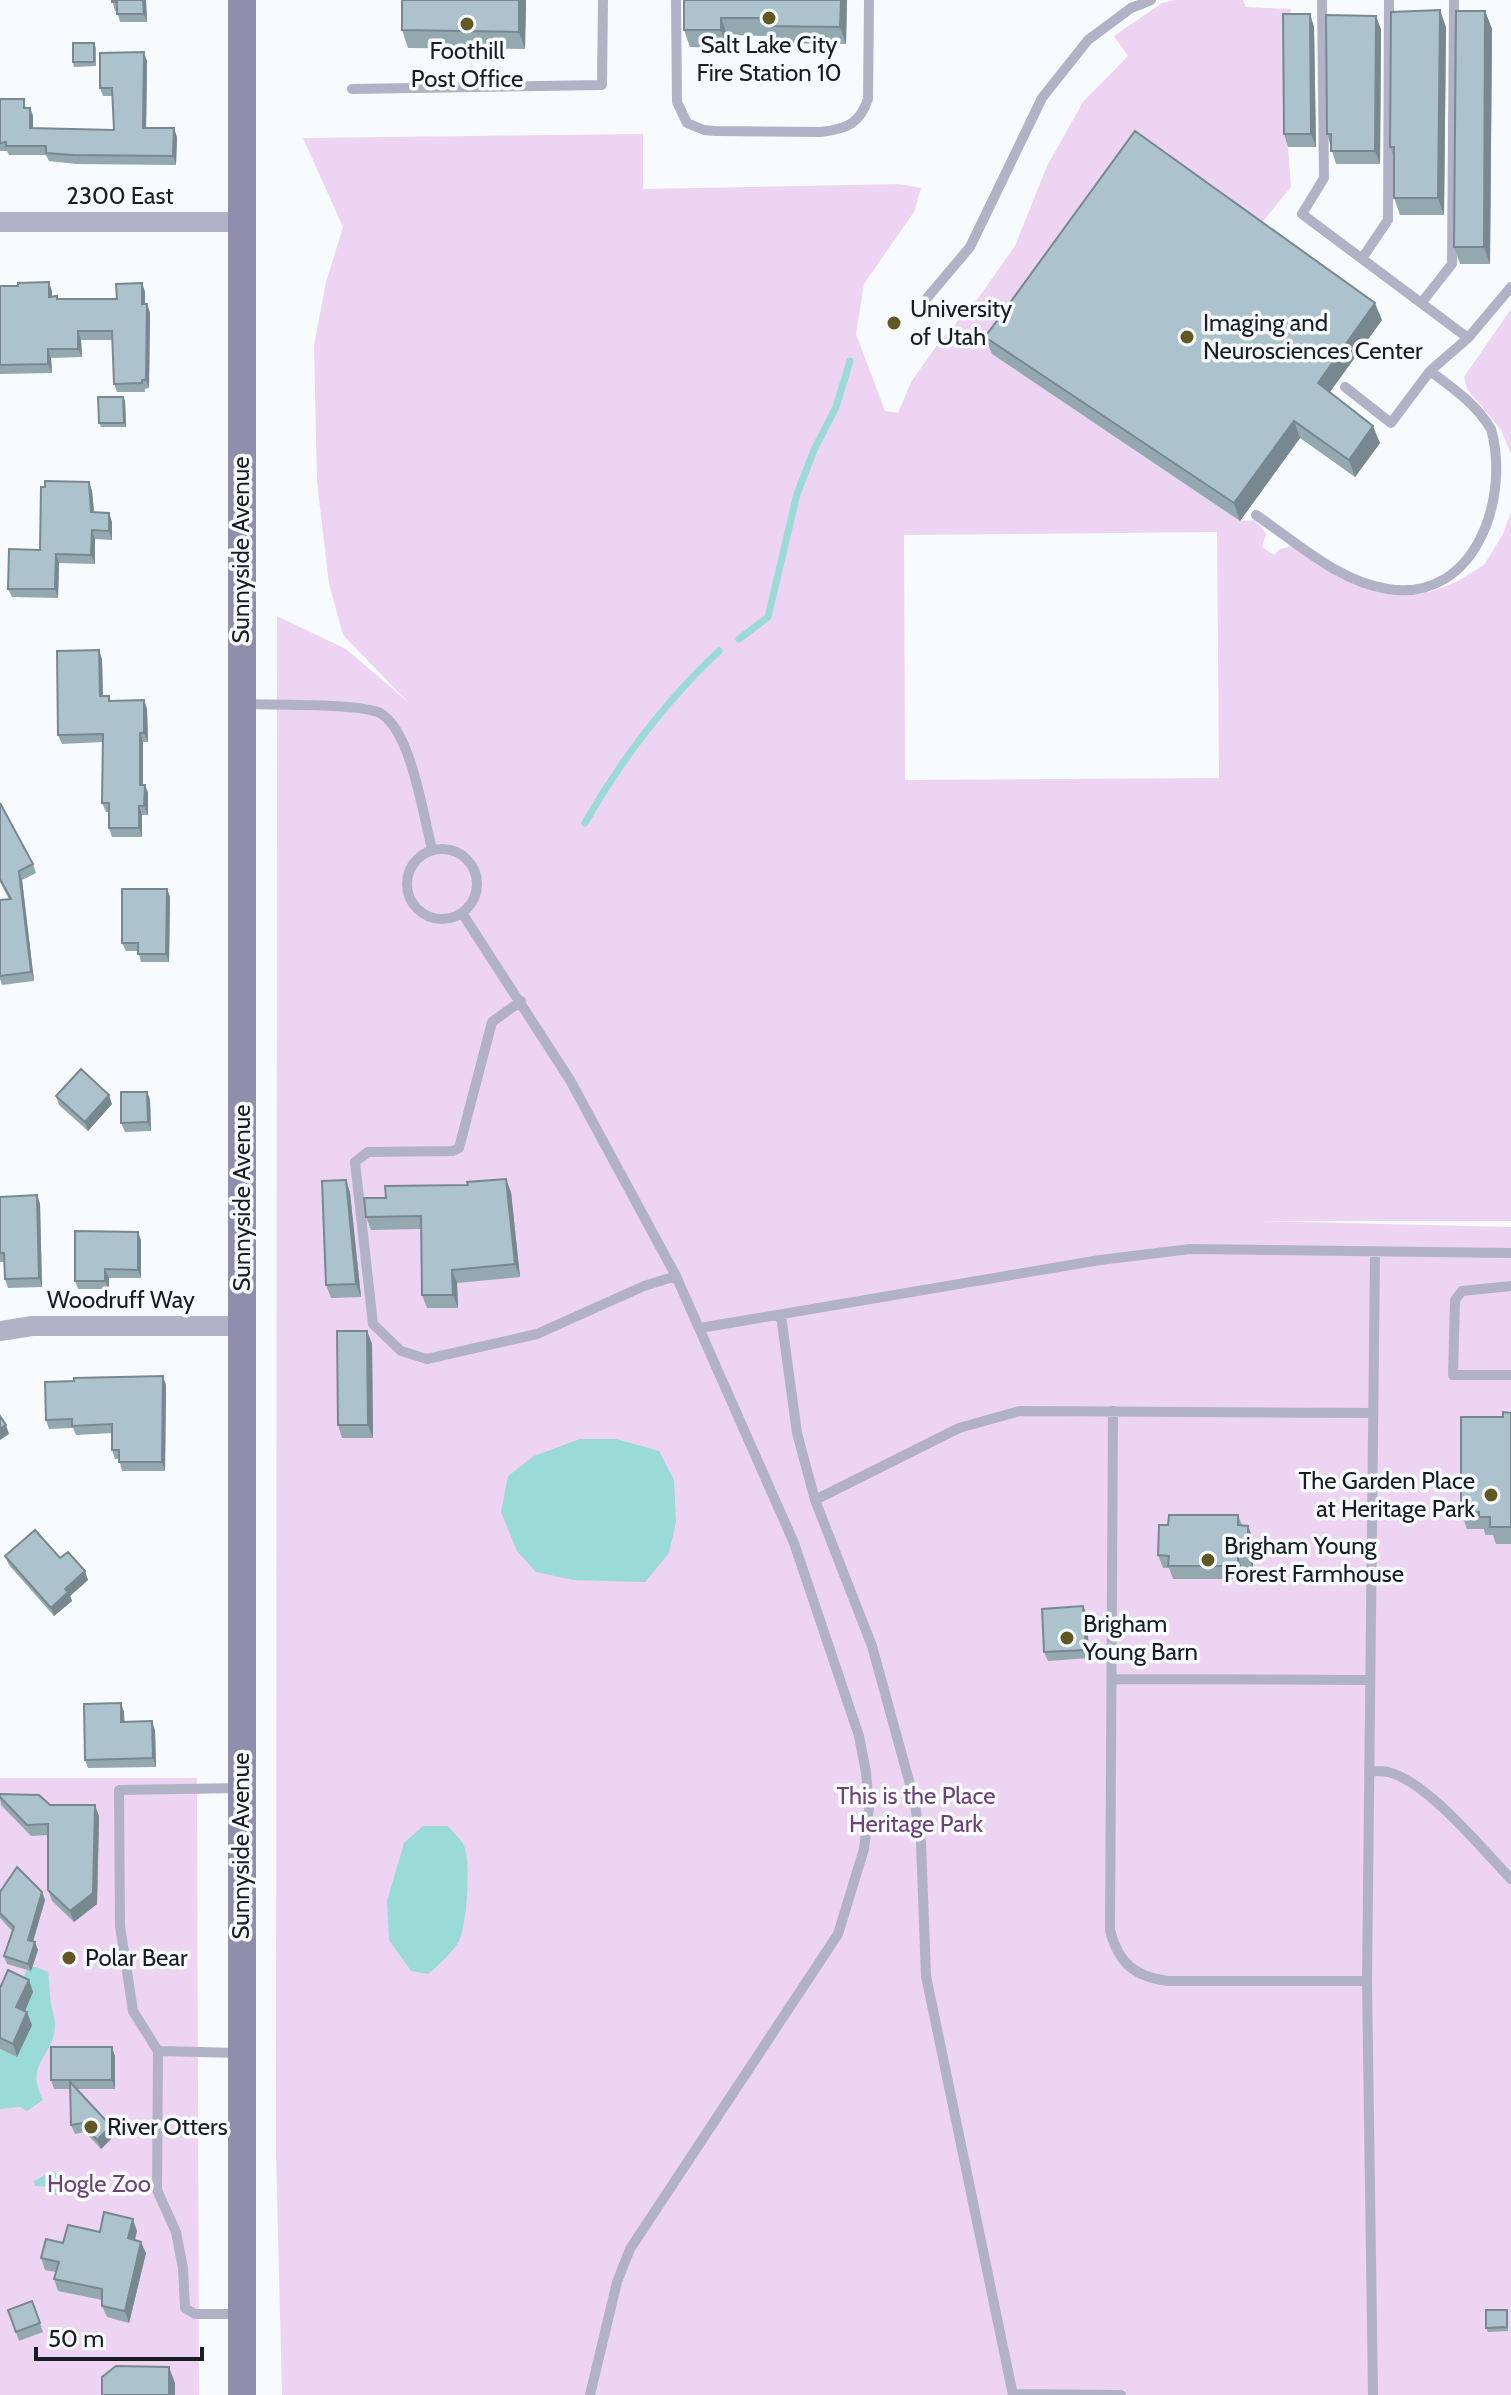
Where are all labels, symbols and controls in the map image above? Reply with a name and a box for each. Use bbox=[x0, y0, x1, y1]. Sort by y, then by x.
marker: Salt Lake City Fire Station 10 bbox=[760, 9, 778, 27]
marker: Foothill Post Office bbox=[458, 15, 476, 33]
place label: Salt Lake City Fire Station 10 bbox=[696, 30, 842, 87]
place label: Foothill Post Office bbox=[411, 36, 523, 93]
street label: 2300 East bbox=[66, 181, 174, 210]
place label: University of Utah bbox=[910, 294, 1012, 351]
place label: Imaging and Neurosciences Center bbox=[1203, 308, 1423, 365]
marker: University of Utah bbox=[885, 314, 903, 332]
marker: Imaging and Neurosciences Center bbox=[1178, 328, 1196, 346]
street label: Sunnyside Avenue bbox=[226, 456, 255, 644]
street label: Sunnyside Avenue bbox=[227, 1104, 256, 1292]
street label: Woodruff Way bbox=[47, 1285, 195, 1314]
place label: The Garden Place at Heritage Park bbox=[1299, 1466, 1475, 1523]
marker: The Garden Place at Heritage Park bbox=[1482, 1486, 1500, 1504]
place label: Brigham Young Forest Farmhouse bbox=[1224, 1531, 1404, 1588]
marker: Brigham Young Forest Farmhouse bbox=[1199, 1551, 1217, 1569]
place label: Brigham Young Barn bbox=[1082, 1609, 1198, 1666]
marker: Brigham Young Barn bbox=[1058, 1629, 1076, 1647]
street label: Sunnyside Avenue bbox=[226, 1752, 255, 1940]
park label: This is the Place Heritage Park bbox=[836, 1781, 996, 1838]
place label: Polar Bear bbox=[85, 1943, 188, 1972]
marker: Polar Bear bbox=[60, 1949, 78, 1967]
place label: River Otters bbox=[107, 2112, 228, 2141]
marker: River Otters bbox=[82, 2118, 100, 2136]
park label: Hogle Zoo bbox=[47, 2169, 151, 2198]
scale bar bbox=[36, 2311, 202, 2361]
text: 50 m bbox=[48, 2324, 104, 2353]

